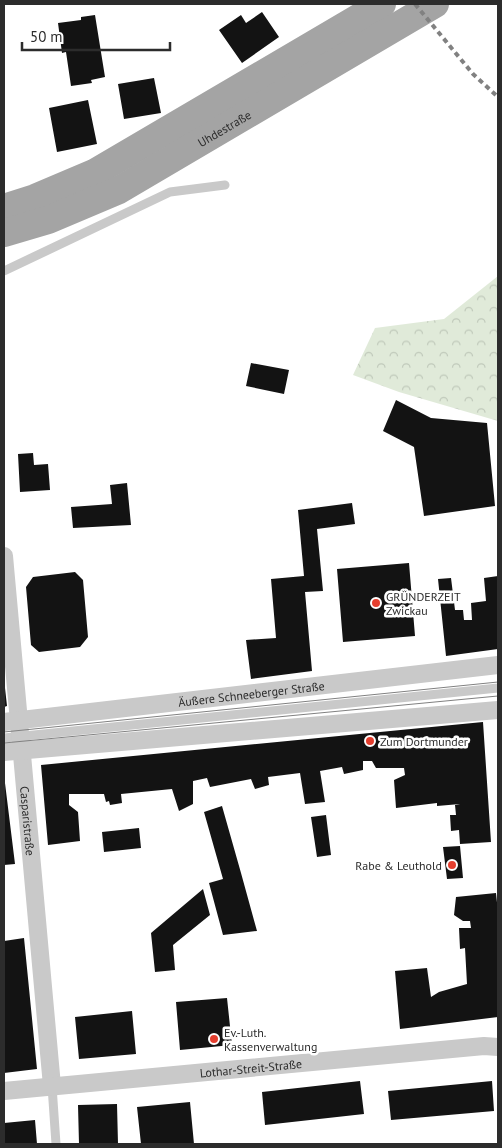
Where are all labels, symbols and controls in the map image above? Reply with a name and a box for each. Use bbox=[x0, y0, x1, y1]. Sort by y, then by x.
scale bar bbox=[22, 20, 170, 52]
text: 50 m bbox=[30, 27, 63, 46]
street label: Uhdestraße bbox=[195, 107, 254, 150]
place label: GRÜNDERZEIT Zwickau bbox=[386, 589, 461, 618]
marker: GRÜNDERZEIT Zwickau bbox=[370, 597, 382, 609]
street label: Äußere Schneeberger Straße bbox=[177, 678, 325, 709]
place label: Zum Dortmunder bbox=[380, 734, 468, 749]
marker: Zum Dortmunder bbox=[364, 735, 376, 747]
street label: Casparistraße bbox=[17, 785, 39, 856]
place label: Rabe & Leuthold bbox=[355, 858, 442, 873]
marker: Rabe & Leuthold bbox=[446, 859, 458, 871]
place label: Ev.-Luth. Kassenverwaltung bbox=[224, 1025, 317, 1054]
marker: Ev.-Luth. Kassenverwaltung bbox=[208, 1033, 220, 1045]
street label: Lothar-Streit-Straße bbox=[199, 1056, 303, 1080]

